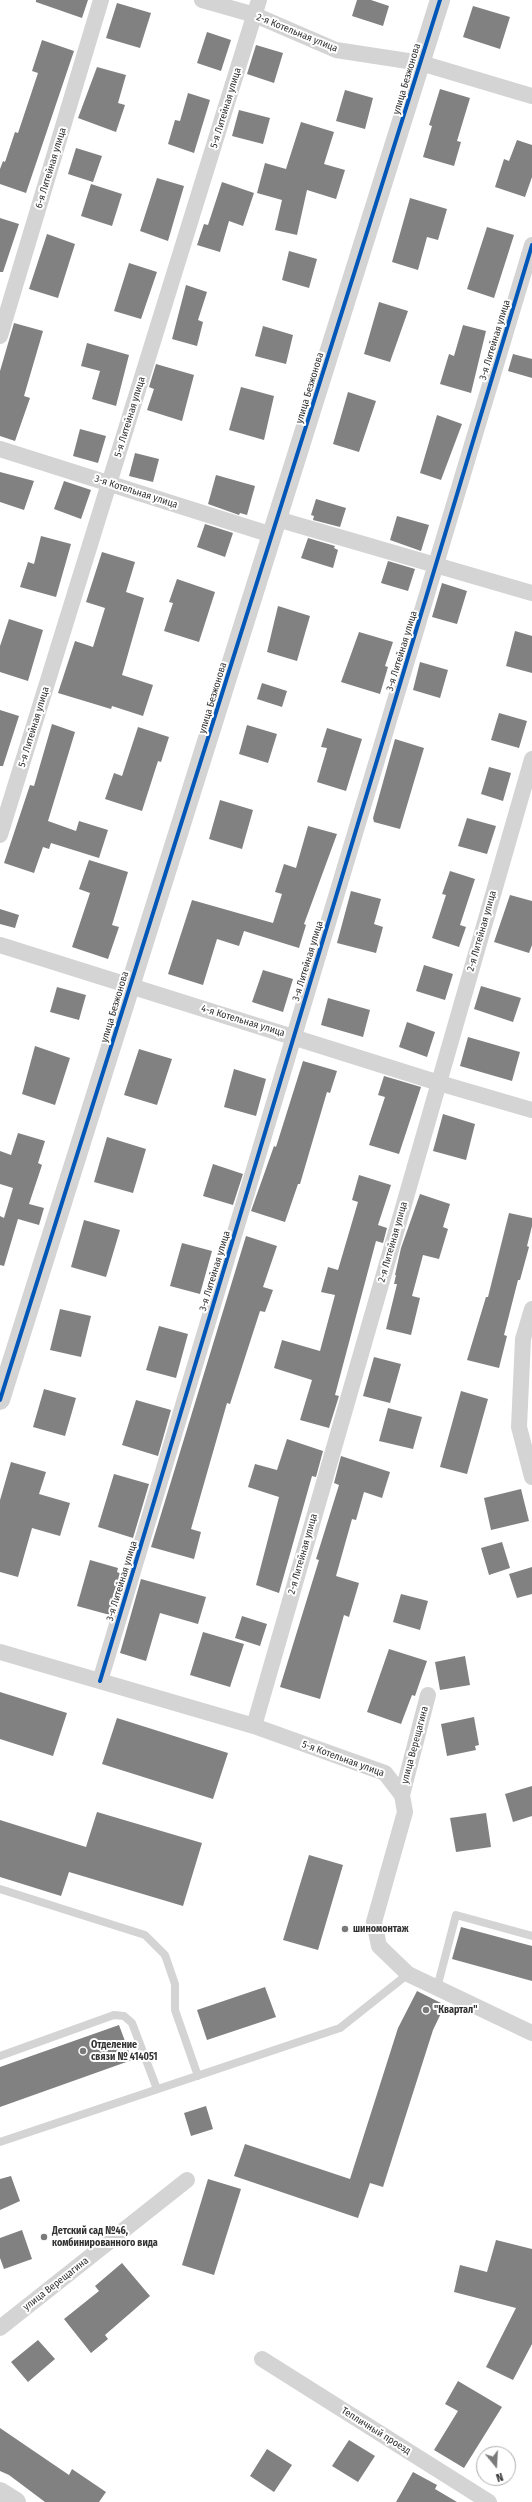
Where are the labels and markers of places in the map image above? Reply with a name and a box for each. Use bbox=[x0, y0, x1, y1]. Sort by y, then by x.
place label: шиномонтаж bbox=[353, 1923, 409, 1935]
marker: шиномонтаж bbox=[340, 1924, 350, 1934]
place label: "Квартал" bbox=[434, 2004, 477, 2016]
marker: "Квартал" bbox=[421, 2005, 431, 2015]
place label: Отделение связи № 414051 bbox=[91, 2039, 158, 2062]
marker: Отделение связи № 414051 bbox=[78, 2046, 88, 2056]
place label: Детский сад №46, комбинированного вида bbox=[52, 2225, 158, 2248]
marker: Детский сад №46, комбинированного вида bbox=[39, 2232, 49, 2242]

